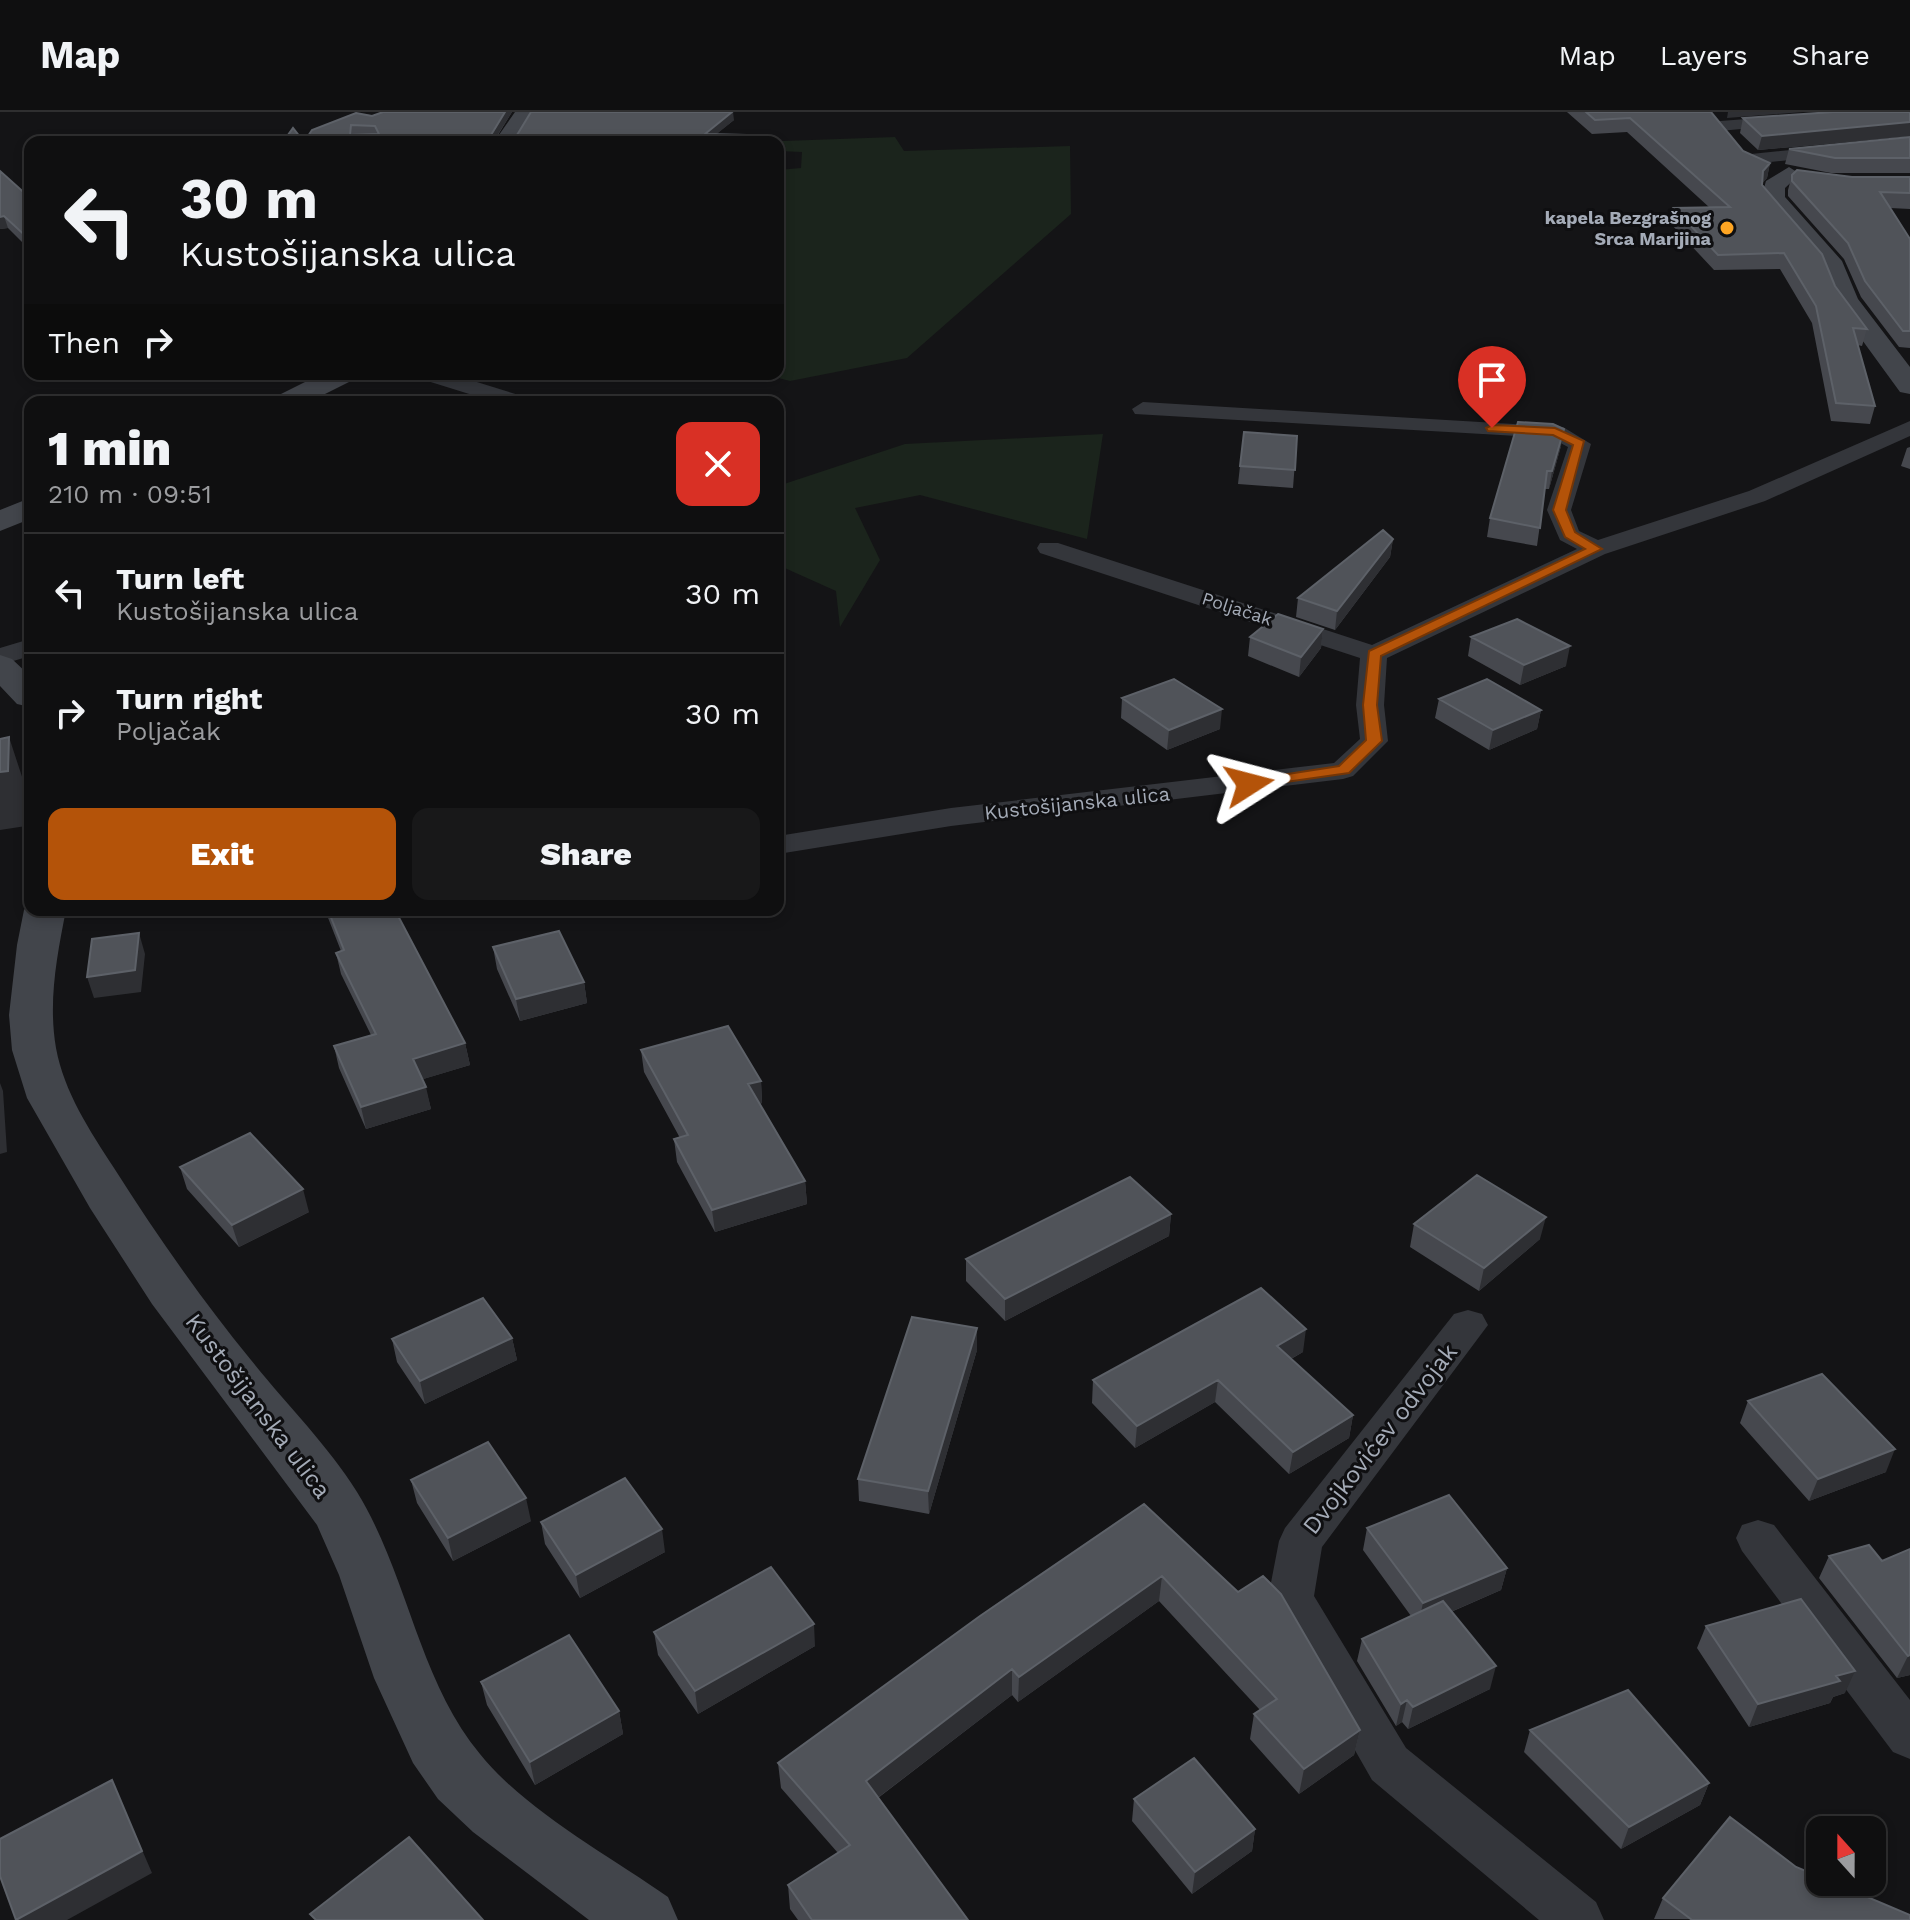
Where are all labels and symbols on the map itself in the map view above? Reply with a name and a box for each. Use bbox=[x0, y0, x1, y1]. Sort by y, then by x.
place label: kapela Bezgrašnog Srca Marijina bbox=[1545, 207, 1712, 249]
marker: kapela Bezgrašnog Srca Marijina bbox=[1718, 219, 1736, 237]
pin bbox=[1458, 346, 1526, 428]
street label: Poljačak bbox=[1199, 587, 1275, 630]
position arrow bbox=[1207, 742, 1291, 826]
street label: Kustošijanska ulica bbox=[983, 781, 1171, 825]
street label: Kustošijanska ulica bbox=[180, 1308, 336, 1504]
street label: Dvojkovićev odvojak bbox=[1297, 1338, 1463, 1540]
north arrow bbox=[1806, 1816, 1886, 1896]

